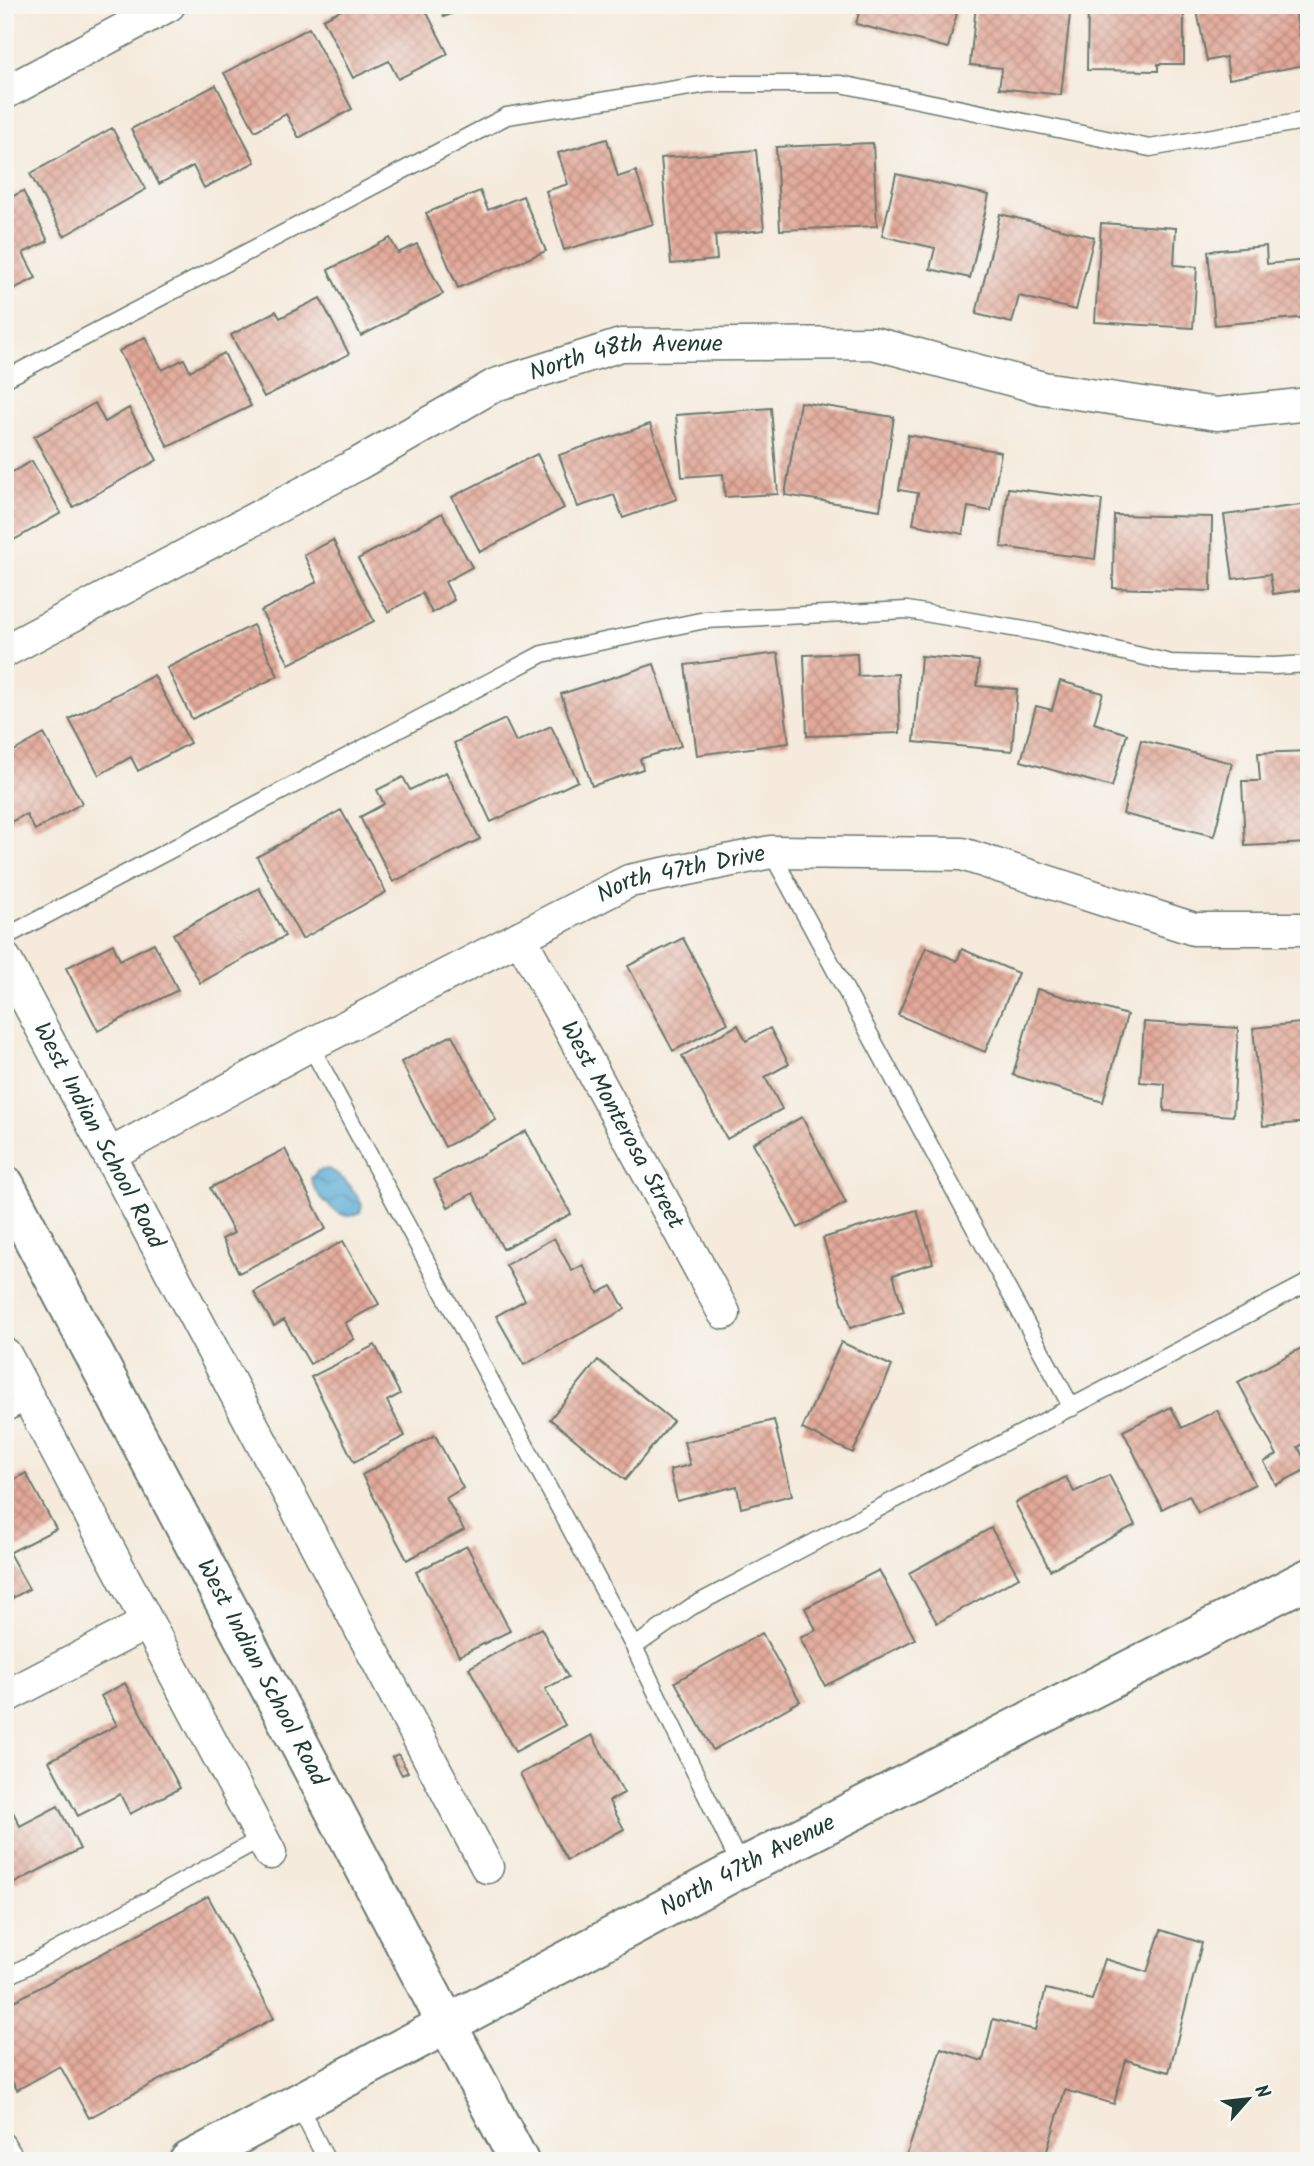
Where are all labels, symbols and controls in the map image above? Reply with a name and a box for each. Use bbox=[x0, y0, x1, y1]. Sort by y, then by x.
street label: North 48th Avenue bbox=[524, 325, 723, 392]
street label: North 47th Drive bbox=[590, 834, 769, 914]
street label: West Monterosa Street bbox=[550, 1014, 695, 1237]
street label: West Indian School Road bbox=[22, 1015, 176, 1257]
street label: West Indian School Road bbox=[186, 1552, 338, 1794]
street label: North 47th Avenue bbox=[653, 1803, 843, 1927]
north arrow bbox=[1212, 2064, 1282, 2134]
text: N bbox=[1245, 2080, 1277, 2104]

